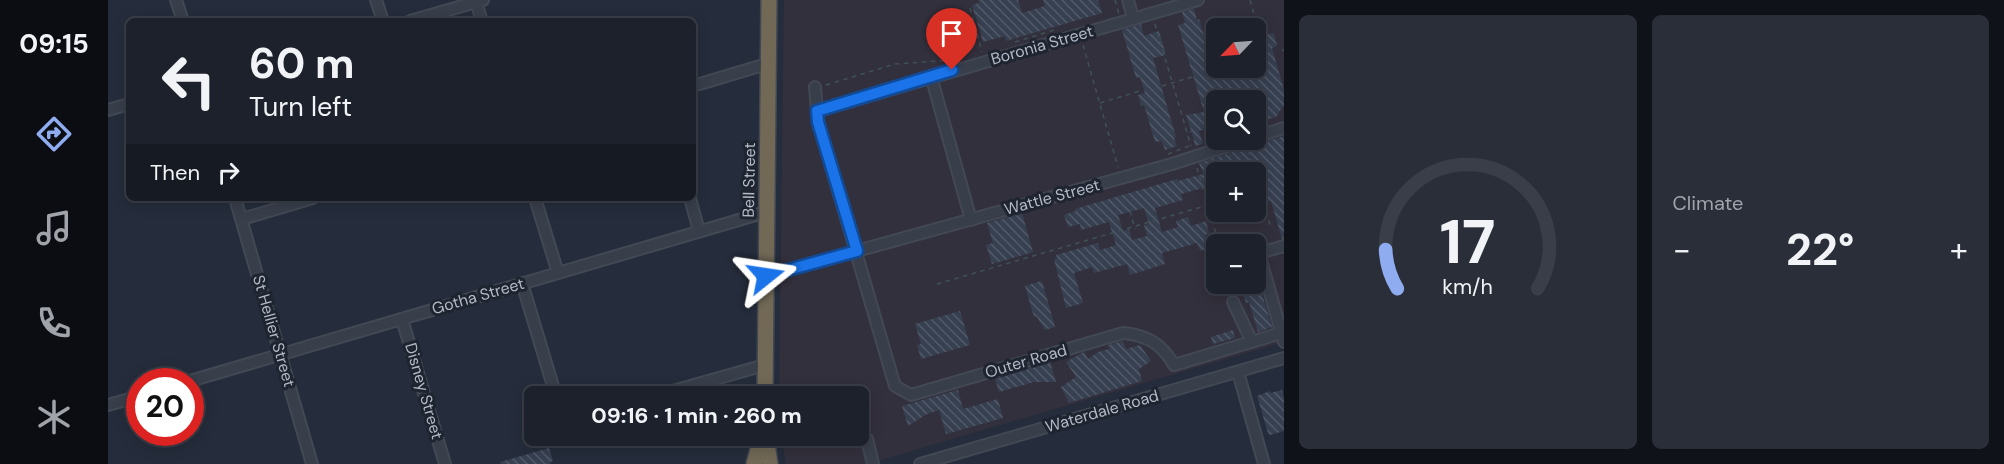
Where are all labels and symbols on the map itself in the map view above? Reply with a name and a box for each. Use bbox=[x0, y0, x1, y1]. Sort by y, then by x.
pin bbox=[926, 8, 977, 70]
north arrow bbox=[1206, 18, 1266, 78]
street label: Boronia Street bbox=[988, 20, 1096, 70]
street label: Bell Street bbox=[738, 142, 760, 218]
street label: Wattle Street bbox=[1002, 174, 1102, 220]
position arrow bbox=[734, 244, 798, 308]
street label: St Hellier Street bbox=[248, 273, 300, 389]
street label: Gotha Street bbox=[429, 273, 527, 319]
street label: Outer Road bbox=[983, 339, 1069, 383]
street label: Disney Street bbox=[400, 340, 448, 442]
speed limit sign: 20 bbox=[126, 368, 204, 446]
street label: Waterdale Road bbox=[1043, 385, 1161, 437]

